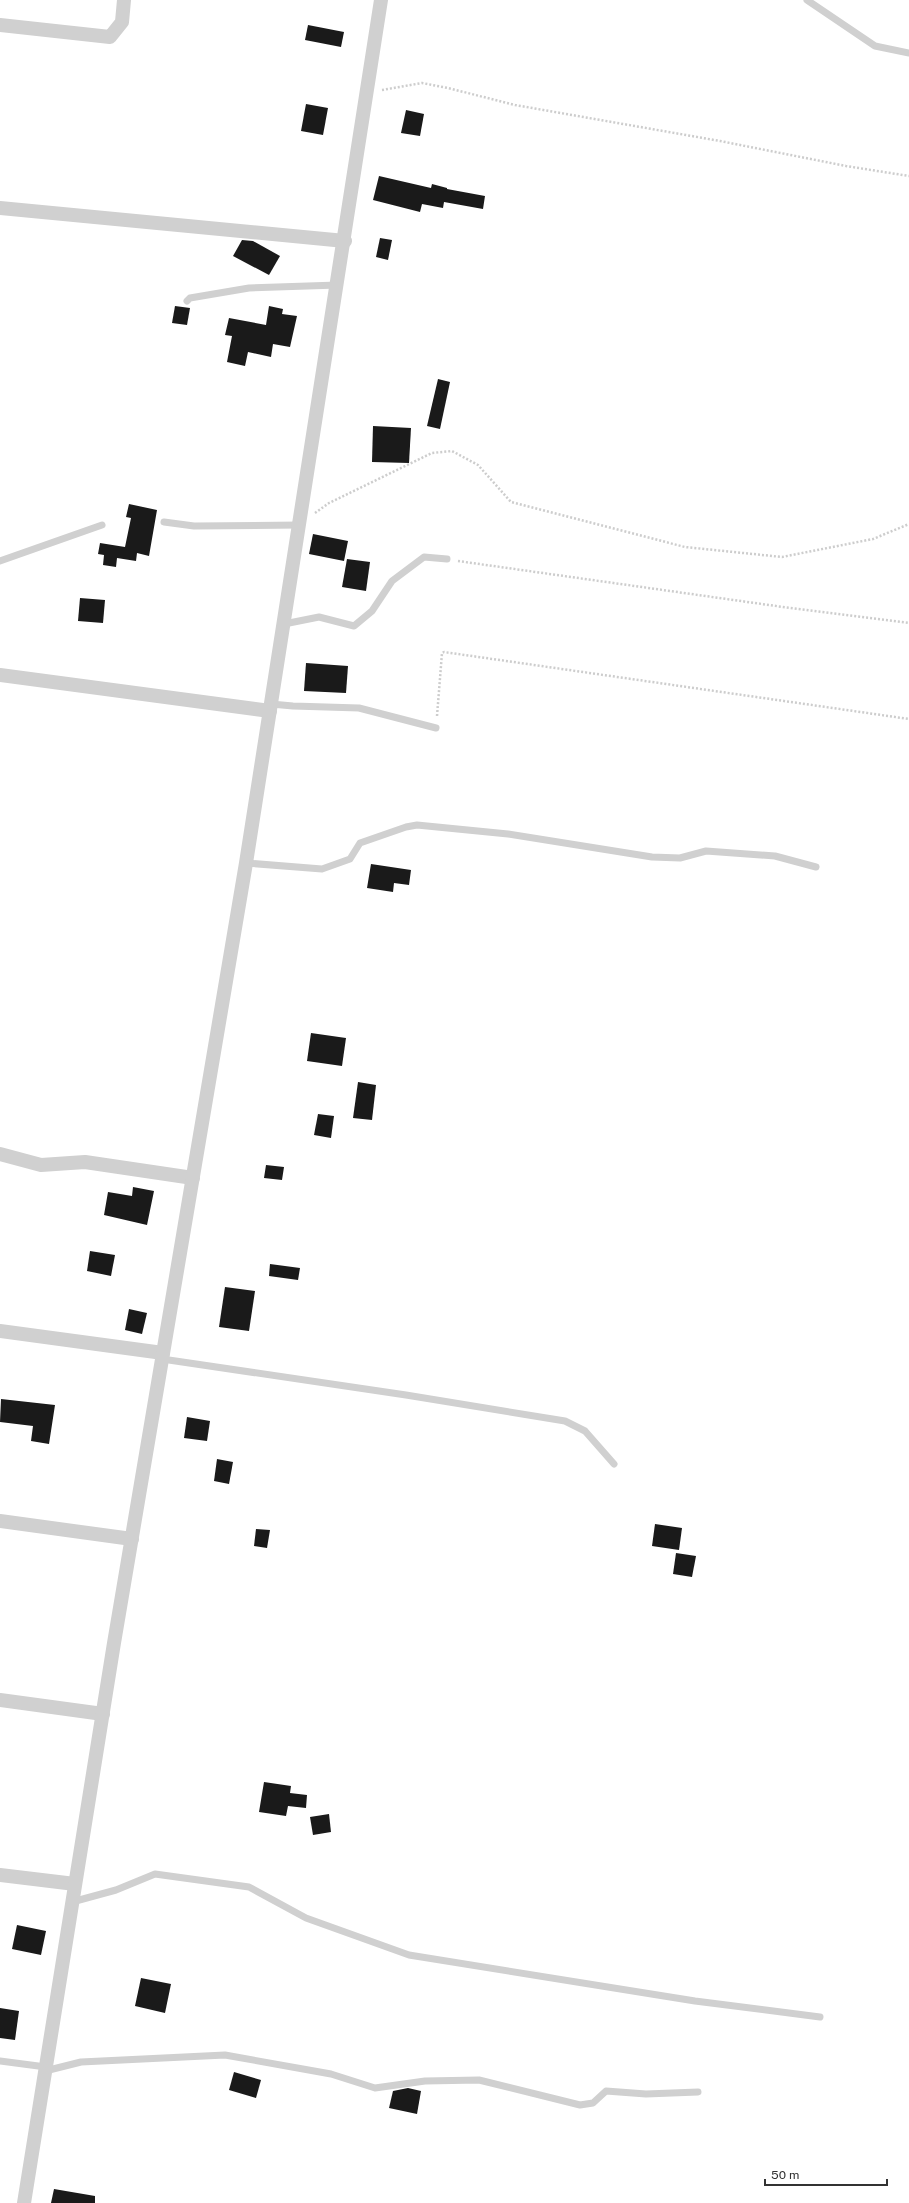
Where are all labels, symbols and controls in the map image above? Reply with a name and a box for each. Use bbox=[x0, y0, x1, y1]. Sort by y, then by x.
scale bar bbox=[765, 2161, 887, 2187]
text: 50 m bbox=[771, 2168, 799, 2182]

